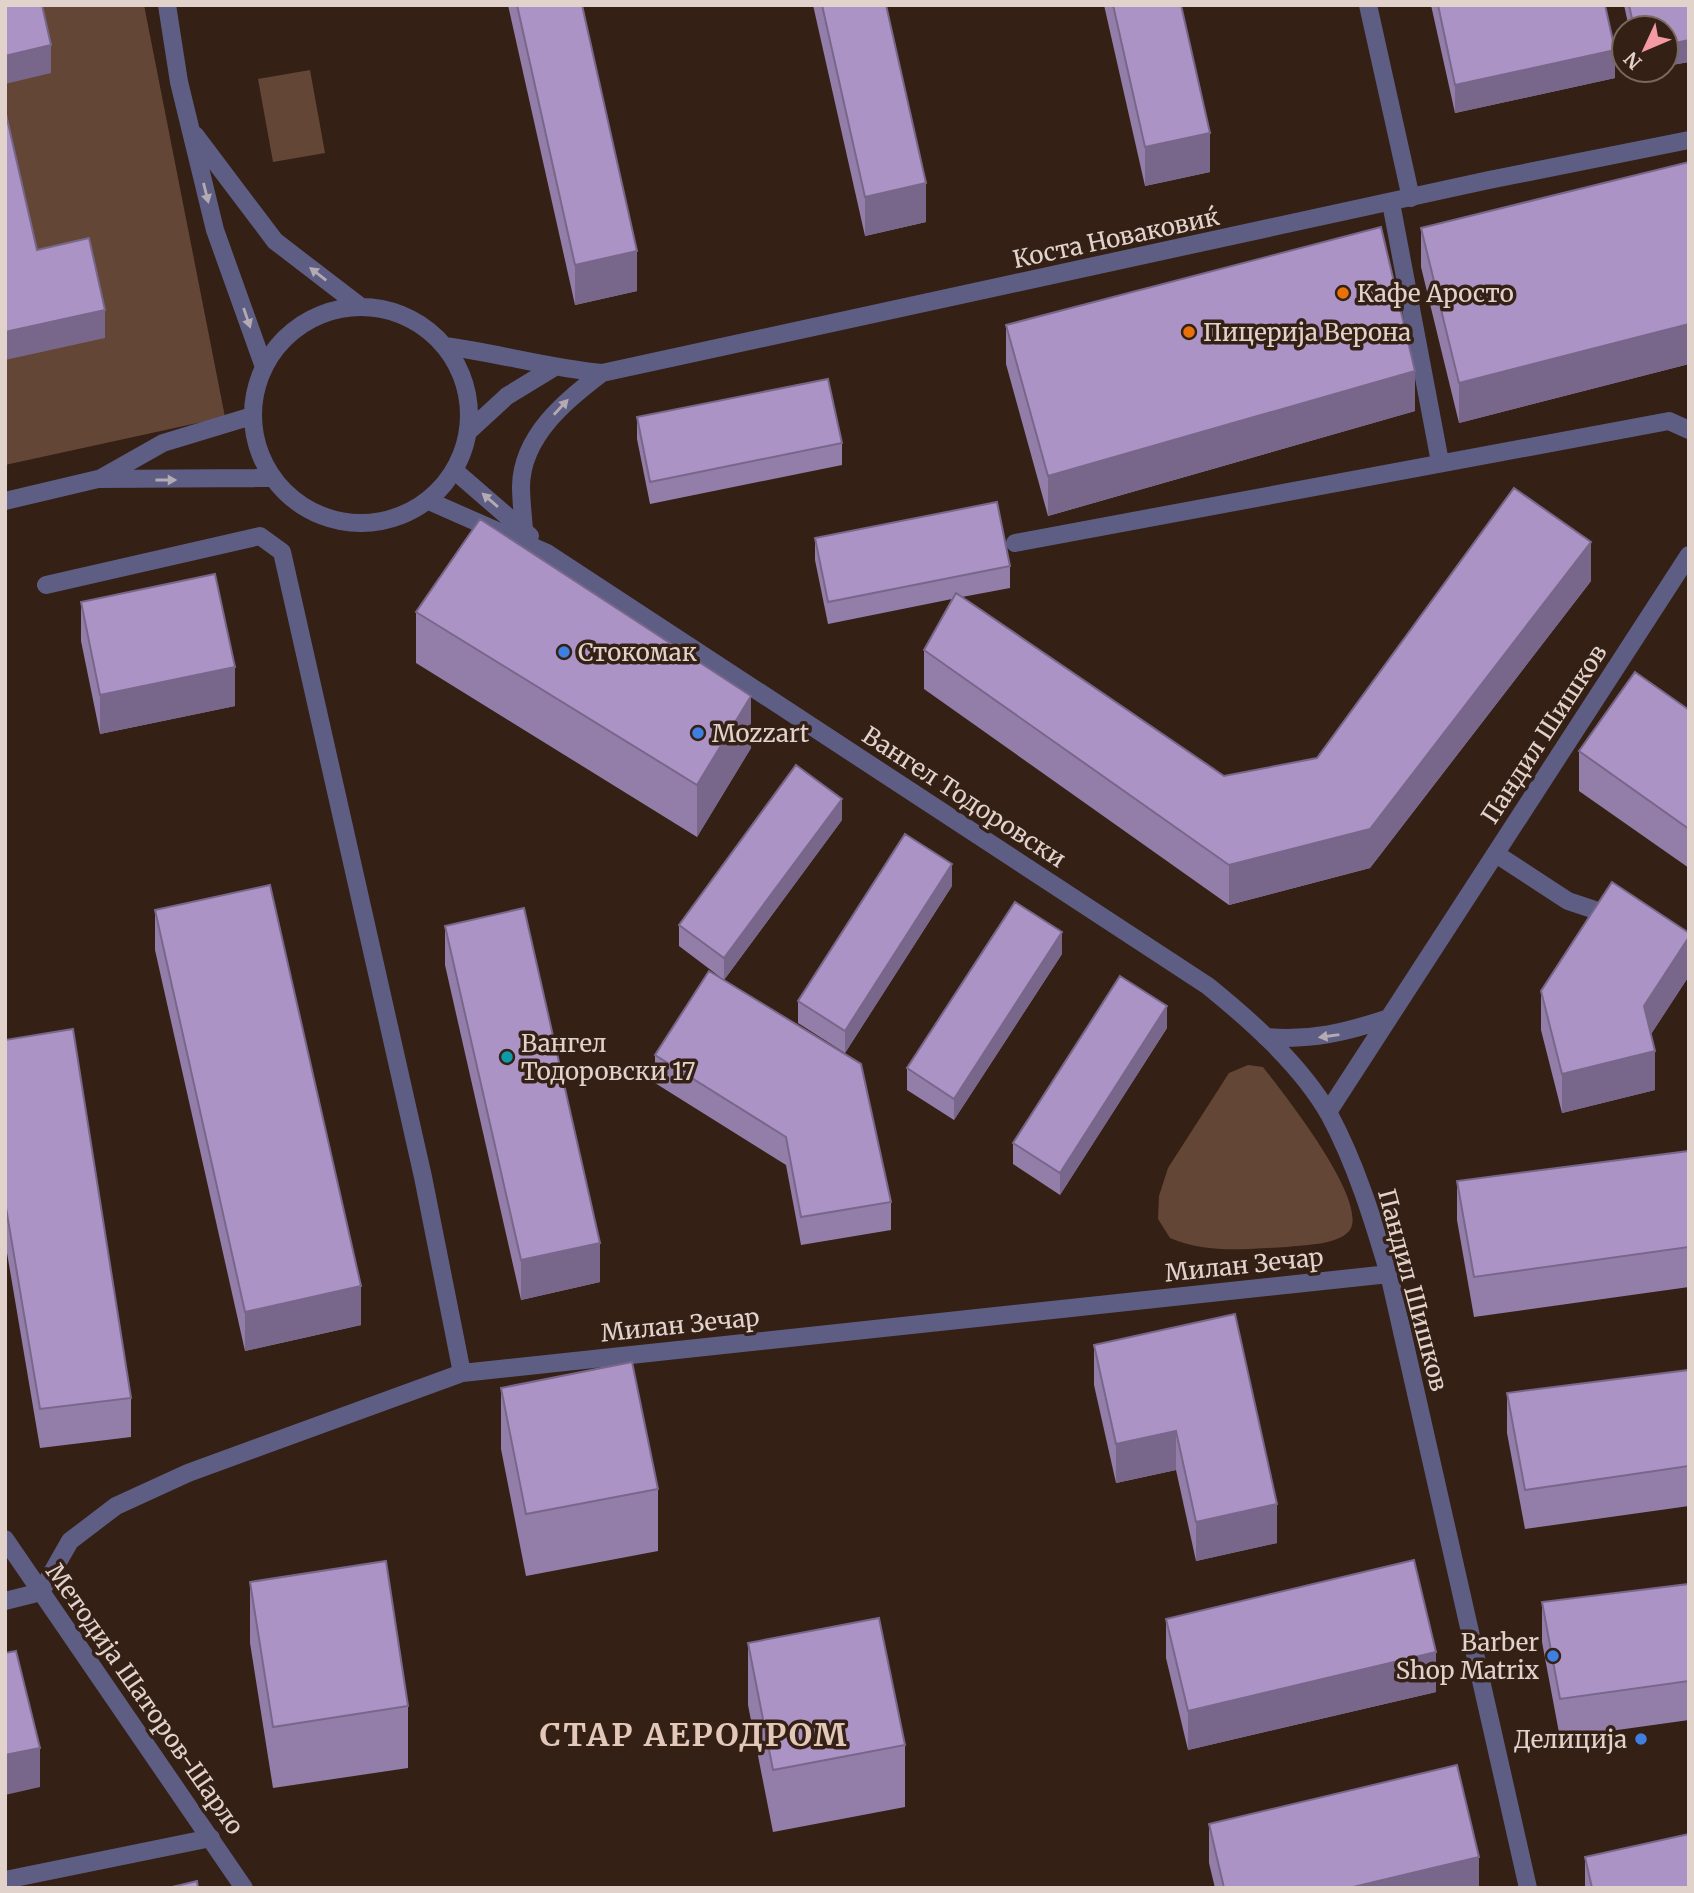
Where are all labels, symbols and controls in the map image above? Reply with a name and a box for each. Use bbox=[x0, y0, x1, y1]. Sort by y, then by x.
north arrow bbox=[1610, 14, 1680, 84]
text: N bbox=[1619, 47, 1647, 75]
one-way arrow bbox=[201, 182, 212, 204]
street label: Коста Новаковиќ bbox=[1010, 201, 1222, 275]
one-way arrow bbox=[309, 268, 327, 282]
place label: Кафе Аросто bbox=[1357, 278, 1514, 309]
marker: Кафе Аросто bbox=[1335, 285, 1351, 301]
one-way arrow bbox=[242, 308, 253, 329]
place label: Пицерија Верона bbox=[1203, 317, 1411, 348]
marker: Пицерија Верона bbox=[1181, 324, 1197, 340]
one-way arrow bbox=[552, 399, 568, 416]
one-way arrow bbox=[155, 474, 177, 486]
one-way arrow bbox=[482, 493, 499, 509]
place label: Стокомак bbox=[578, 637, 697, 668]
street label: Пандил Шишков bbox=[1474, 638, 1614, 830]
marker: Стокомак bbox=[556, 644, 572, 660]
place label: Mozzart bbox=[712, 718, 810, 749]
street label: Вангел Тодоровски bbox=[856, 720, 1072, 874]
marker: Mozzart bbox=[690, 725, 706, 741]
place label: Вангел Тодоровски 17 bbox=[521, 1028, 695, 1087]
one-way arrow bbox=[1318, 1030, 1340, 1041]
marker: Вангел Тодоровски 17 bbox=[499, 1049, 515, 1065]
street label: Пандил Шишков bbox=[1371, 1186, 1455, 1394]
street label: Милан Зечар bbox=[1163, 1241, 1325, 1289]
street label: Милан Зечар bbox=[599, 1301, 761, 1349]
street label: Методија Шаторов-Шарло bbox=[39, 1557, 251, 1841]
place label: Barber Shop Matrix bbox=[1396, 1627, 1540, 1686]
marker: Barber Shop Matrix bbox=[1545, 1648, 1561, 1664]
district label: СТАР АЕРОДРОМ bbox=[540, 1715, 848, 1755]
place label: Делиција bbox=[1514, 1724, 1627, 1755]
marker: Делиција bbox=[1633, 1731, 1649, 1747]

